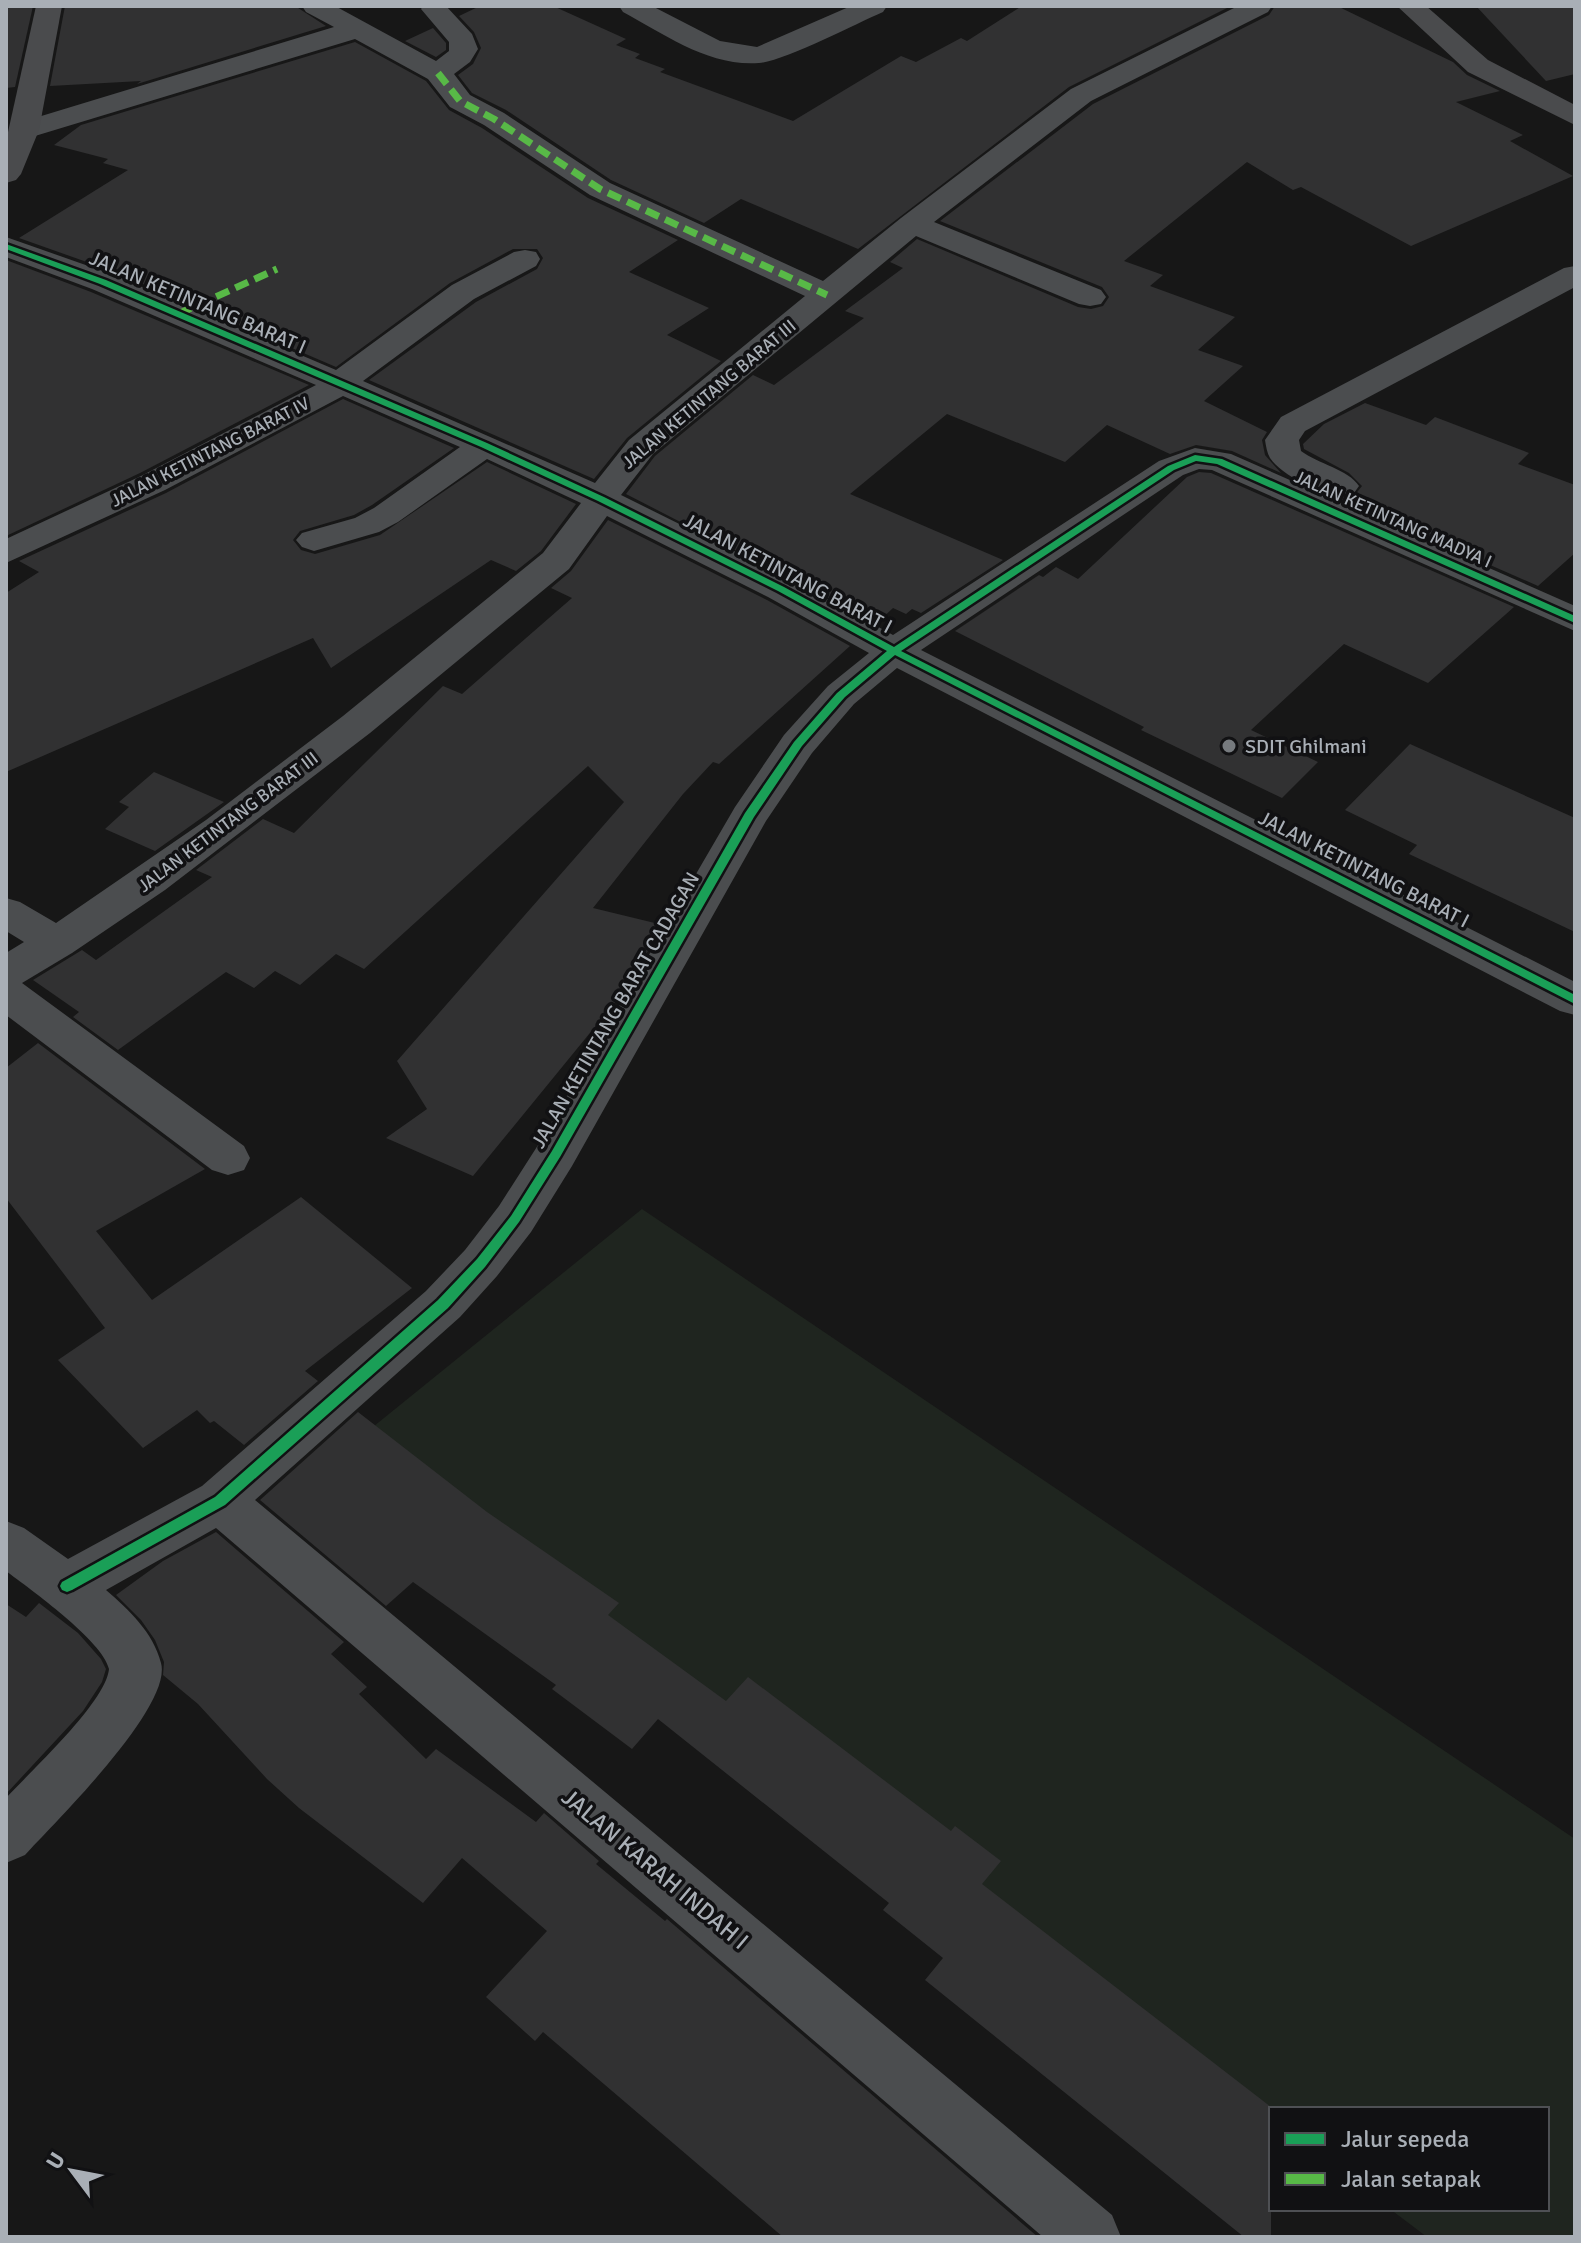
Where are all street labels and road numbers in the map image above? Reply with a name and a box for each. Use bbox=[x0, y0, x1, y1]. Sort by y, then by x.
street label: JALAN KETINTANG BARAT I bbox=[86, 245, 310, 359]
street label: JALAN KETINTANG BARAT III bbox=[618, 315, 800, 473]
street label: JALAN KETINTANG BARAT IV bbox=[107, 392, 314, 512]
street label: JALAN KETINTANG MADYA I bbox=[1291, 465, 1495, 573]
street label: JALAN KETINTANG BARAT I bbox=[679, 508, 896, 639]
street label: JALAN KETINTANG BARAT III bbox=[133, 747, 323, 897]
street label: JALAN KETINTANG BARAT I bbox=[1254, 805, 1473, 933]
street label: JALAN KETINTANG BARAT CADAGAN bbox=[526, 868, 705, 1153]
street label: JALAN KARAH INDAH I bbox=[555, 1782, 755, 1956]

